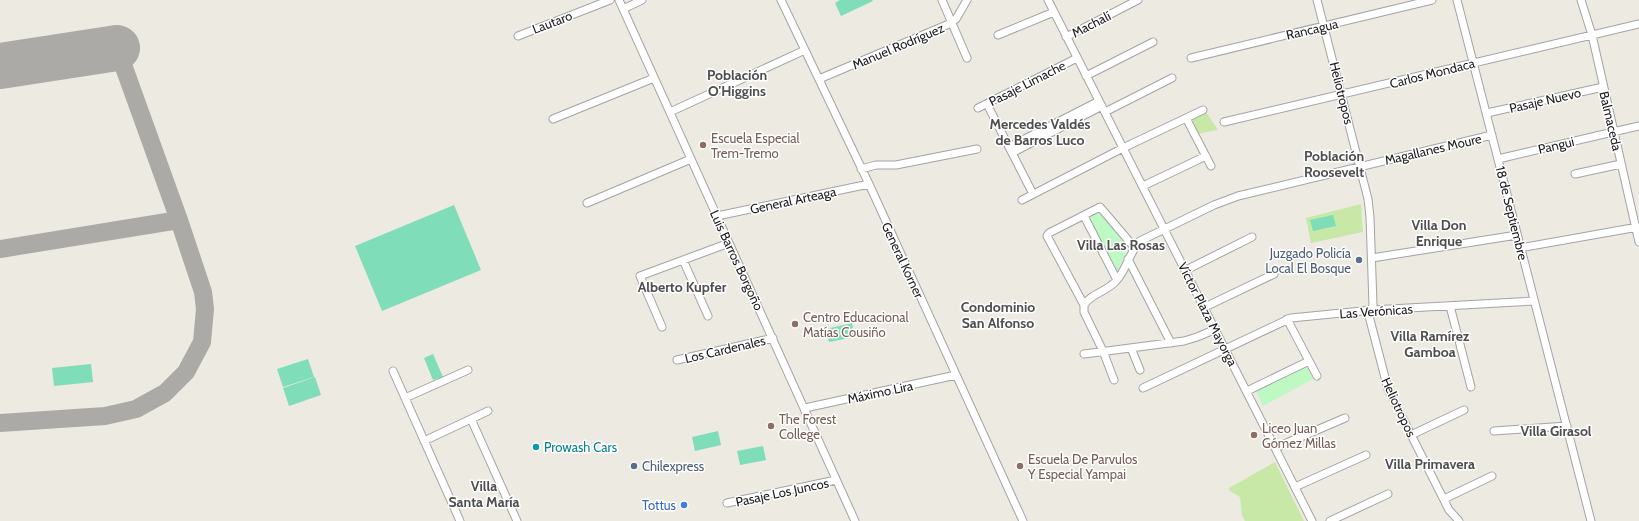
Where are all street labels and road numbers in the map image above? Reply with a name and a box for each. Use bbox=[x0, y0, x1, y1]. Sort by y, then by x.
street label: Lautaro bbox=[530, 7, 574, 37]
street label: Machalí bbox=[1069, 7, 1113, 41]
street label: Rancagua bbox=[1284, 15, 1340, 43]
street label: Manuel Rodríguez bbox=[850, 19, 946, 73]
street label: Carlos Mondaca bbox=[1388, 55, 1477, 91]
street label: Pasaje Limache bbox=[986, 57, 1069, 110]
street label: Heliotropos bbox=[1327, 60, 1358, 126]
street label: Pasaje Nuevo bbox=[1507, 84, 1583, 117]
street label: Balmaceda bbox=[1596, 90, 1626, 153]
street label: Magallanes Moure bbox=[1383, 130, 1483, 168]
street label: Pangui bbox=[1536, 133, 1576, 157]
street label: 18 de Septiembre bbox=[1493, 164, 1531, 262]
street label: General Arteaga bbox=[749, 183, 838, 217]
street label: Luis Barros Borgoño bbox=[707, 207, 767, 313]
street label: General Korner bbox=[878, 220, 928, 301]
street label: Víctor Plaza Mayorga bbox=[1175, 259, 1241, 369]
street label: Las Verónicas bbox=[1339, 300, 1414, 322]
street label: Los Cardenales bbox=[683, 332, 768, 366]
street label: Heliotropos bbox=[1378, 375, 1420, 440]
street label: Máximo Lira bbox=[846, 377, 915, 407]
street label: Pasaje Los Juncos bbox=[734, 474, 831, 511]

